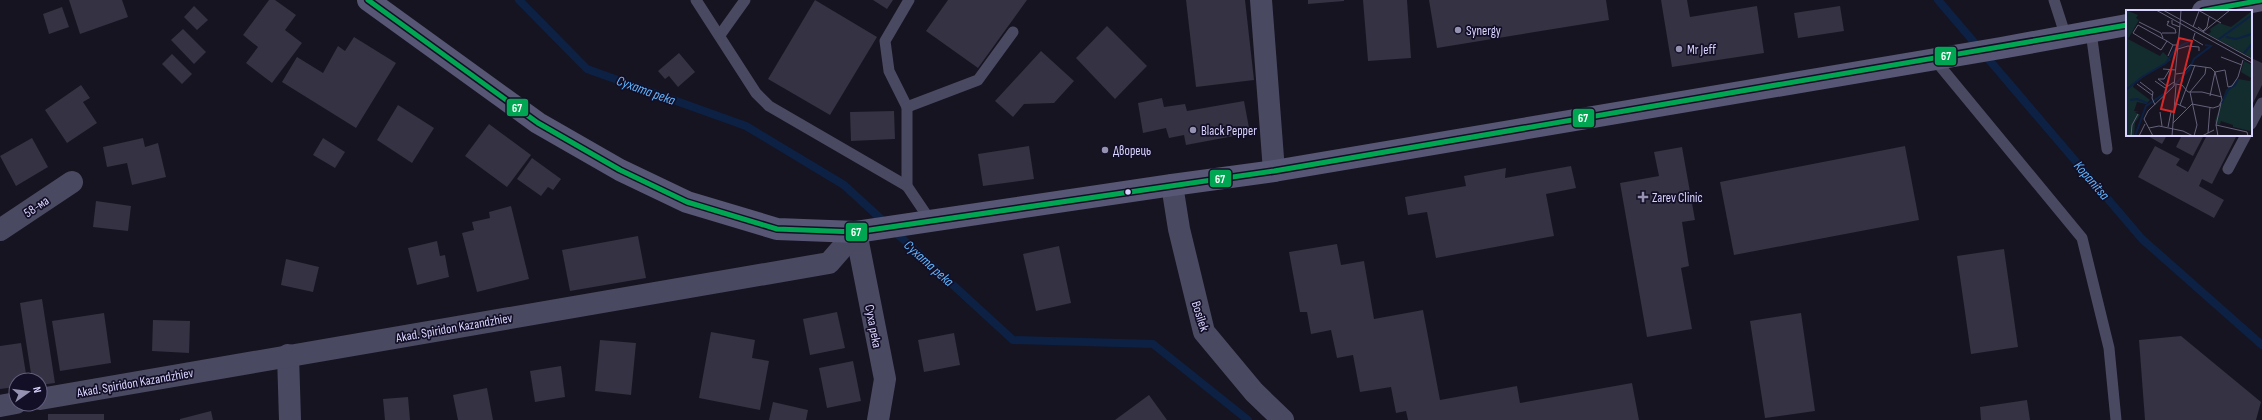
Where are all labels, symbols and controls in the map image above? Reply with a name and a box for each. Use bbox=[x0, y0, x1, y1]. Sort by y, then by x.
inset map bbox=[2126, 10, 2252, 136]
place label: Synergy bbox=[1466, 23, 1501, 39]
marker: Synergy bbox=[1453, 25, 1463, 35]
place label: Mr Jeff bbox=[1687, 42, 1716, 58]
marker: Mr Jeff bbox=[1674, 44, 1684, 54]
line badge: 67 bbox=[1934, 46, 1957, 66]
text: 67 bbox=[1941, 50, 1951, 63]
water label: Сухата река bbox=[614, 72, 678, 109]
line badge: 67 bbox=[506, 98, 529, 117]
text: 67 bbox=[512, 102, 522, 115]
line badge: 67 bbox=[1572, 108, 1595, 128]
text: 67 bbox=[1578, 112, 1588, 125]
place label: Black Pepper bbox=[1201, 123, 1257, 139]
marker: Black Pepper bbox=[1188, 125, 1198, 135]
place label: Дворець bbox=[1113, 143, 1151, 159]
marker: Дворець bbox=[1100, 145, 1110, 155]
water label: Kopanitsa bbox=[2070, 157, 2113, 204]
line badge: 67 bbox=[1209, 169, 1232, 188]
text: 67 bbox=[1215, 173, 1225, 186]
unlabelled marker bbox=[1123, 187, 1133, 197]
place label: Zarev Clinic bbox=[1652, 190, 1703, 206]
marker: Zarev Clinic bbox=[1637, 191, 1649, 203]
street label: 58-ма bbox=[21, 193, 52, 221]
line badge: 67 bbox=[845, 222, 868, 242]
text: 67 bbox=[851, 226, 861, 239]
water label: Сухата река bbox=[900, 237, 957, 290]
street label: Bosilek bbox=[1188, 299, 1212, 333]
street label: Суха река bbox=[861, 303, 885, 349]
street label: Akad. Spiridon Kazandzhiev bbox=[394, 310, 514, 346]
street label: Akad. Spiridon Kazandzhiev bbox=[75, 365, 195, 401]
north arrow bbox=[8, 372, 48, 412]
text: N bbox=[30, 385, 44, 394]

